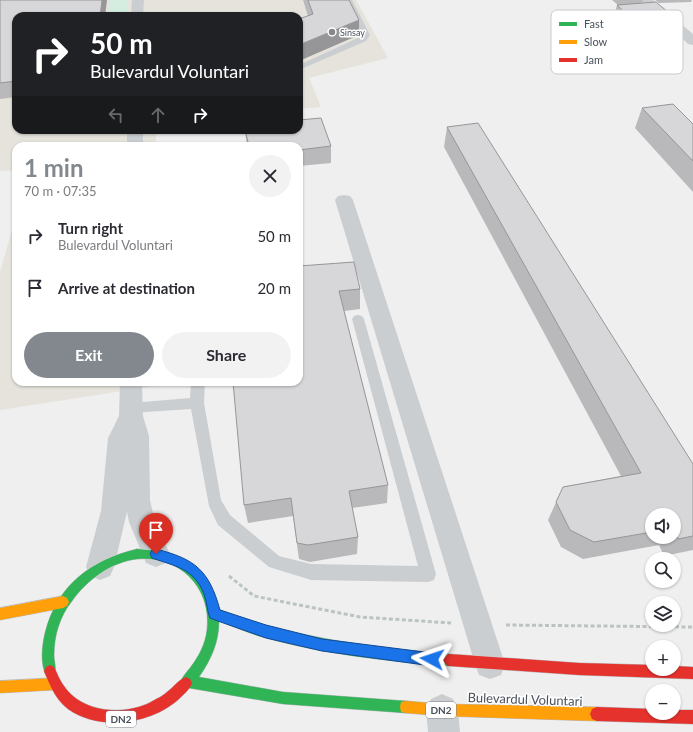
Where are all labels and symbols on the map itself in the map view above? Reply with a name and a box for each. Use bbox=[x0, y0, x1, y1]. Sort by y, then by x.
legend bbox=[551, 10, 683, 74]
text: Fast bbox=[584, 17, 604, 30]
marker: Sinsay bbox=[327, 27, 337, 37]
place label: Sinsay bbox=[340, 27, 365, 38]
text: Slow bbox=[584, 35, 608, 48]
text: Jam bbox=[584, 53, 603, 66]
pin bbox=[139, 513, 173, 554]
position arrow bbox=[411, 638, 453, 680]
street label: Bulevardul Voluntari bbox=[467, 689, 583, 709]
road number: DN2 bbox=[426, 702, 456, 718]
road number: DN2 bbox=[106, 711, 136, 727]

